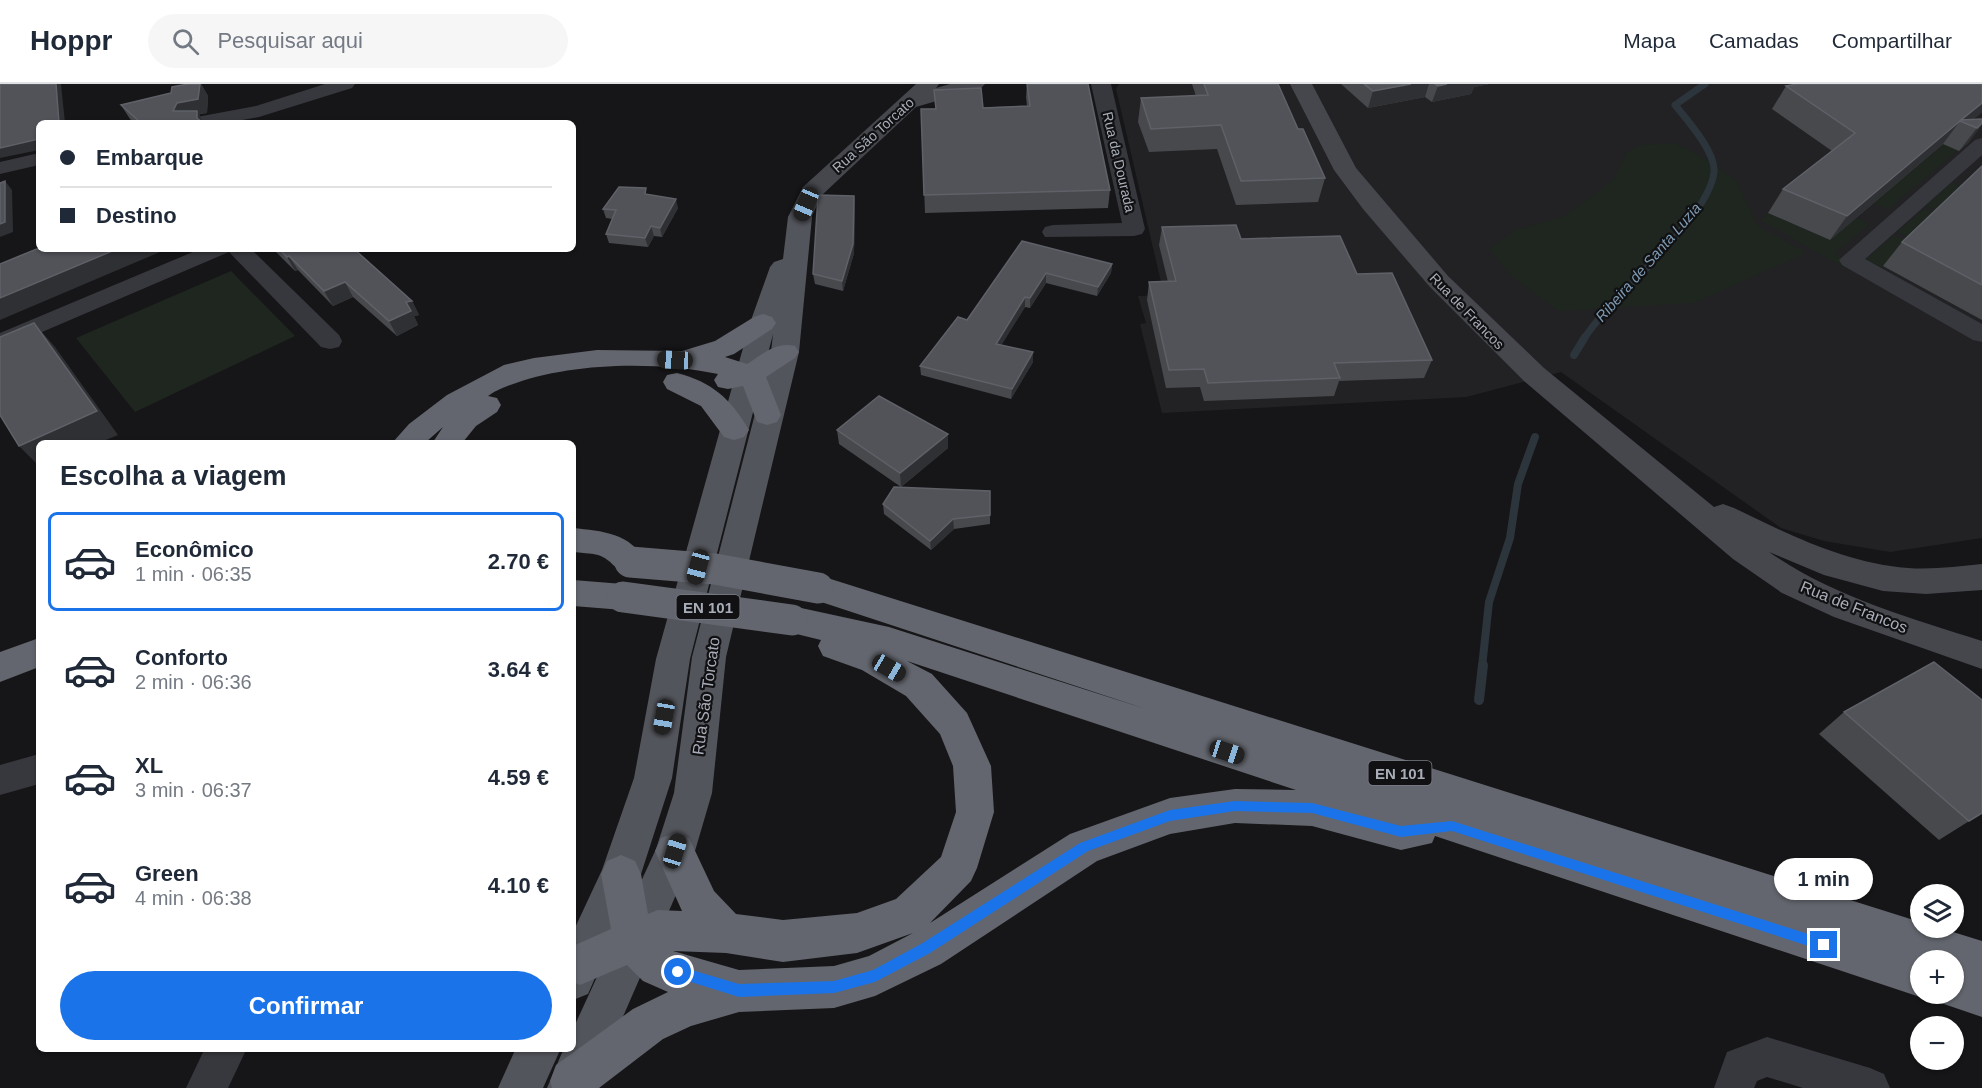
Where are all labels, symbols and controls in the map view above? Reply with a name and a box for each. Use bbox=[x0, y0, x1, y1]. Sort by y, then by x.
search box bbox=[148, 14, 568, 68]
text: Hoppr bbox=[30, 25, 112, 56]
icon: search bbox=[169, 25, 202, 58]
text: Pesquisar aqui bbox=[217, 28, 363, 53]
text: Mapa bbox=[1623, 29, 1676, 52]
text: Camadas bbox=[1709, 29, 1799, 52]
text: Compartilhar bbox=[1832, 29, 1952, 52]
street label: Rua São Torcato bbox=[829, 94, 917, 176]
street label: Rua da Dourada bbox=[1100, 110, 1138, 214]
text: Embarque bbox=[96, 145, 204, 170]
car bbox=[791, 184, 821, 224]
water label: Ribeira de Santa Luzia bbox=[1592, 199, 1704, 325]
text: Destino bbox=[96, 203, 177, 228]
street label: Rua de Francos bbox=[1427, 270, 1507, 352]
car bbox=[657, 350, 693, 370]
text: Escolha a viagem bbox=[60, 461, 287, 491]
icon: car bbox=[63, 535, 117, 589]
text: Econômico bbox=[135, 537, 254, 562]
car bbox=[685, 547, 711, 587]
text: 2.70 € bbox=[488, 549, 549, 574]
text: 1 min · 06:35 bbox=[135, 563, 252, 585]
street label: Rua de Francos bbox=[1798, 578, 1910, 636]
road number: EN 101 bbox=[676, 595, 740, 619]
street label: Rua São Torcato bbox=[689, 636, 723, 756]
icon: car bbox=[63, 643, 117, 697]
text: Conforto bbox=[135, 645, 228, 670]
car bbox=[869, 651, 909, 685]
text: 3.64 € bbox=[488, 657, 549, 682]
text: 2 min · 06:36 bbox=[135, 671, 252, 693]
car bbox=[652, 698, 676, 736]
car bbox=[1207, 738, 1247, 766]
icon: car bbox=[63, 751, 117, 805]
text: XL bbox=[135, 753, 163, 778]
road number: EN 101 bbox=[1368, 761, 1432, 785]
text: 4.59 € bbox=[488, 765, 549, 790]
text: 3 min · 06:37 bbox=[135, 779, 252, 801]
car bbox=[661, 831, 689, 871]
callout: 1 min bbox=[1774, 858, 1874, 900]
icon: car bbox=[63, 859, 117, 913]
text: Green bbox=[135, 861, 199, 886]
text: 1 min bbox=[1797, 868, 1850, 890]
text: 4.10 € bbox=[488, 873, 549, 898]
map controls bbox=[1910, 884, 1964, 1070]
button: layers bbox=[1910, 884, 1964, 938]
text: 4 min · 06:38 bbox=[135, 887, 252, 909]
route end bbox=[1810, 931, 1837, 958]
button: + bbox=[1910, 950, 1964, 1004]
route start bbox=[664, 958, 691, 985]
button: Confirmar bbox=[60, 971, 552, 1040]
button: − bbox=[1910, 1016, 1964, 1070]

